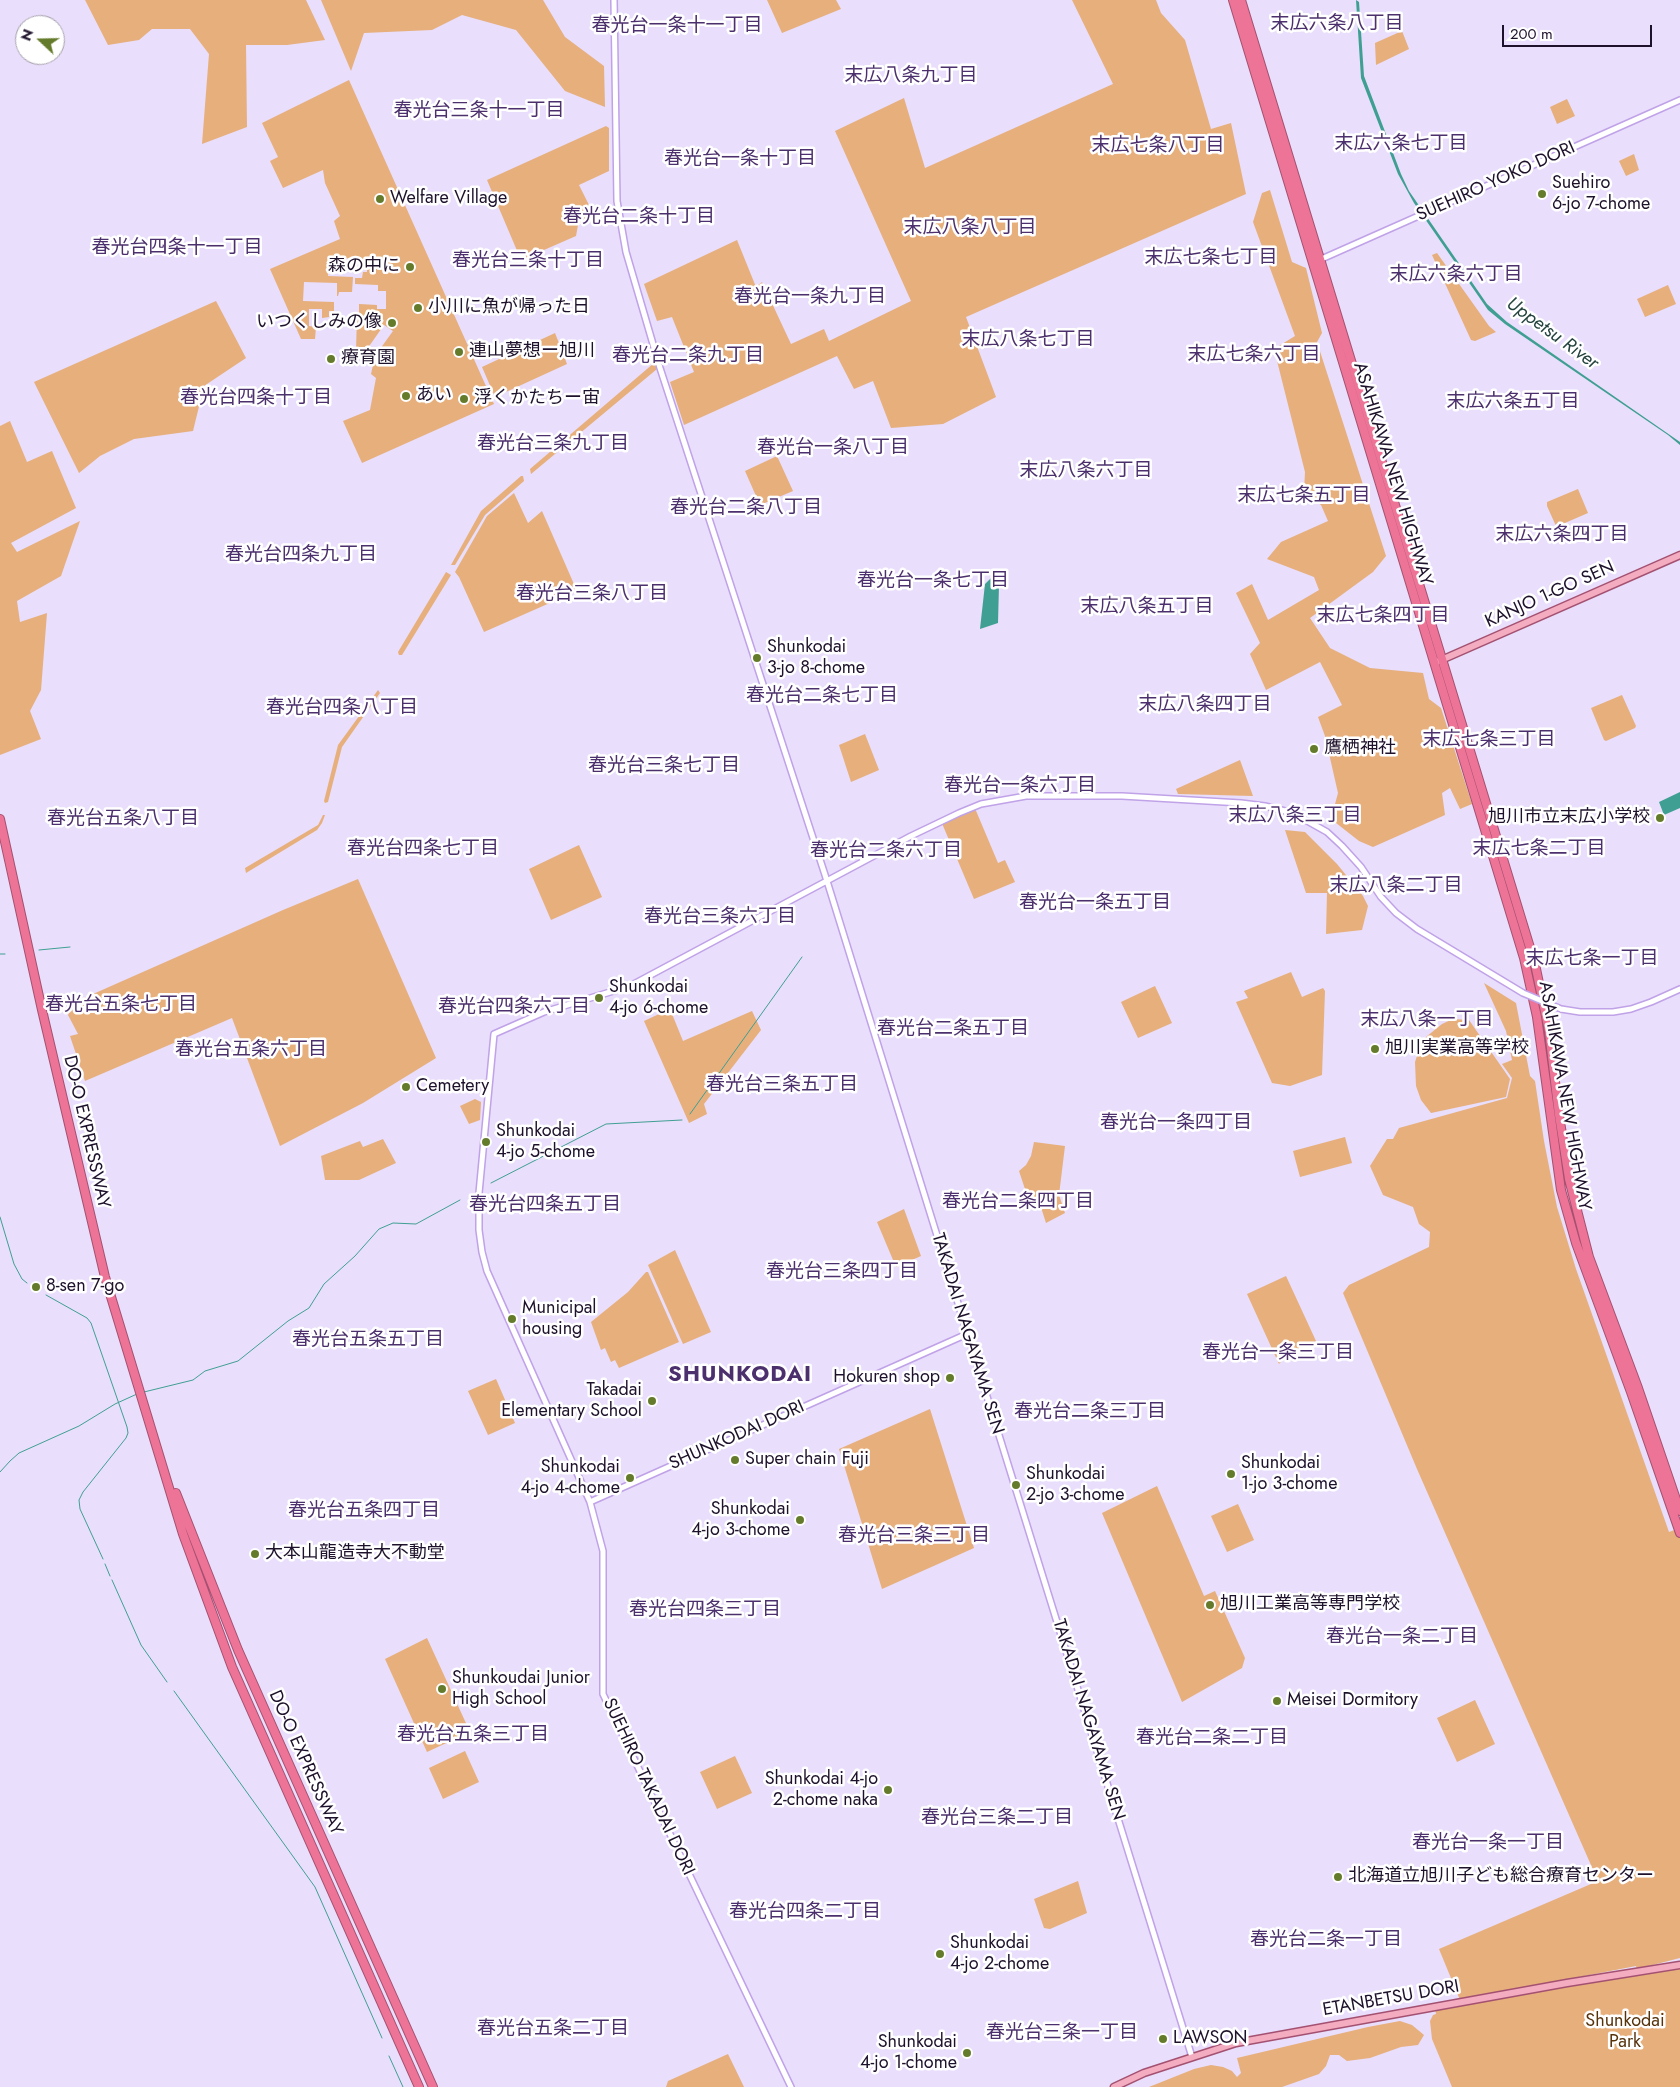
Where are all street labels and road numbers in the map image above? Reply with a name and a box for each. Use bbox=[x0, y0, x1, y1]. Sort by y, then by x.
street label: SUEHIRO YOKO DORI bbox=[1413, 137, 1579, 227]
street label: ASAHIKAWA NEW HIGHWAY bbox=[1348, 360, 1436, 588]
street label: KANJO 1-GO SEN bbox=[1482, 557, 1618, 633]
street label: ASAHIKAWA NEW HIGHWAY bbox=[1533, 980, 1595, 1212]
street label: DO-O EXPRESSWAY bbox=[58, 1054, 114, 1210]
street label: TAKADAI NAGAYAMA SEN bbox=[926, 1231, 1008, 1437]
street label: SHUNKODAI DORI bbox=[666, 1396, 808, 1476]
street label: TAKADAI NAGAYAMA SEN bbox=[1047, 1617, 1129, 1823]
street label: DO-O EXPRESSWAY bbox=[263, 1687, 347, 1839]
street label: SUEHIRO TAKADAI DORI bbox=[597, 1695, 699, 1879]
street label: ETANBETSU DORI bbox=[1321, 1976, 1461, 2022]

